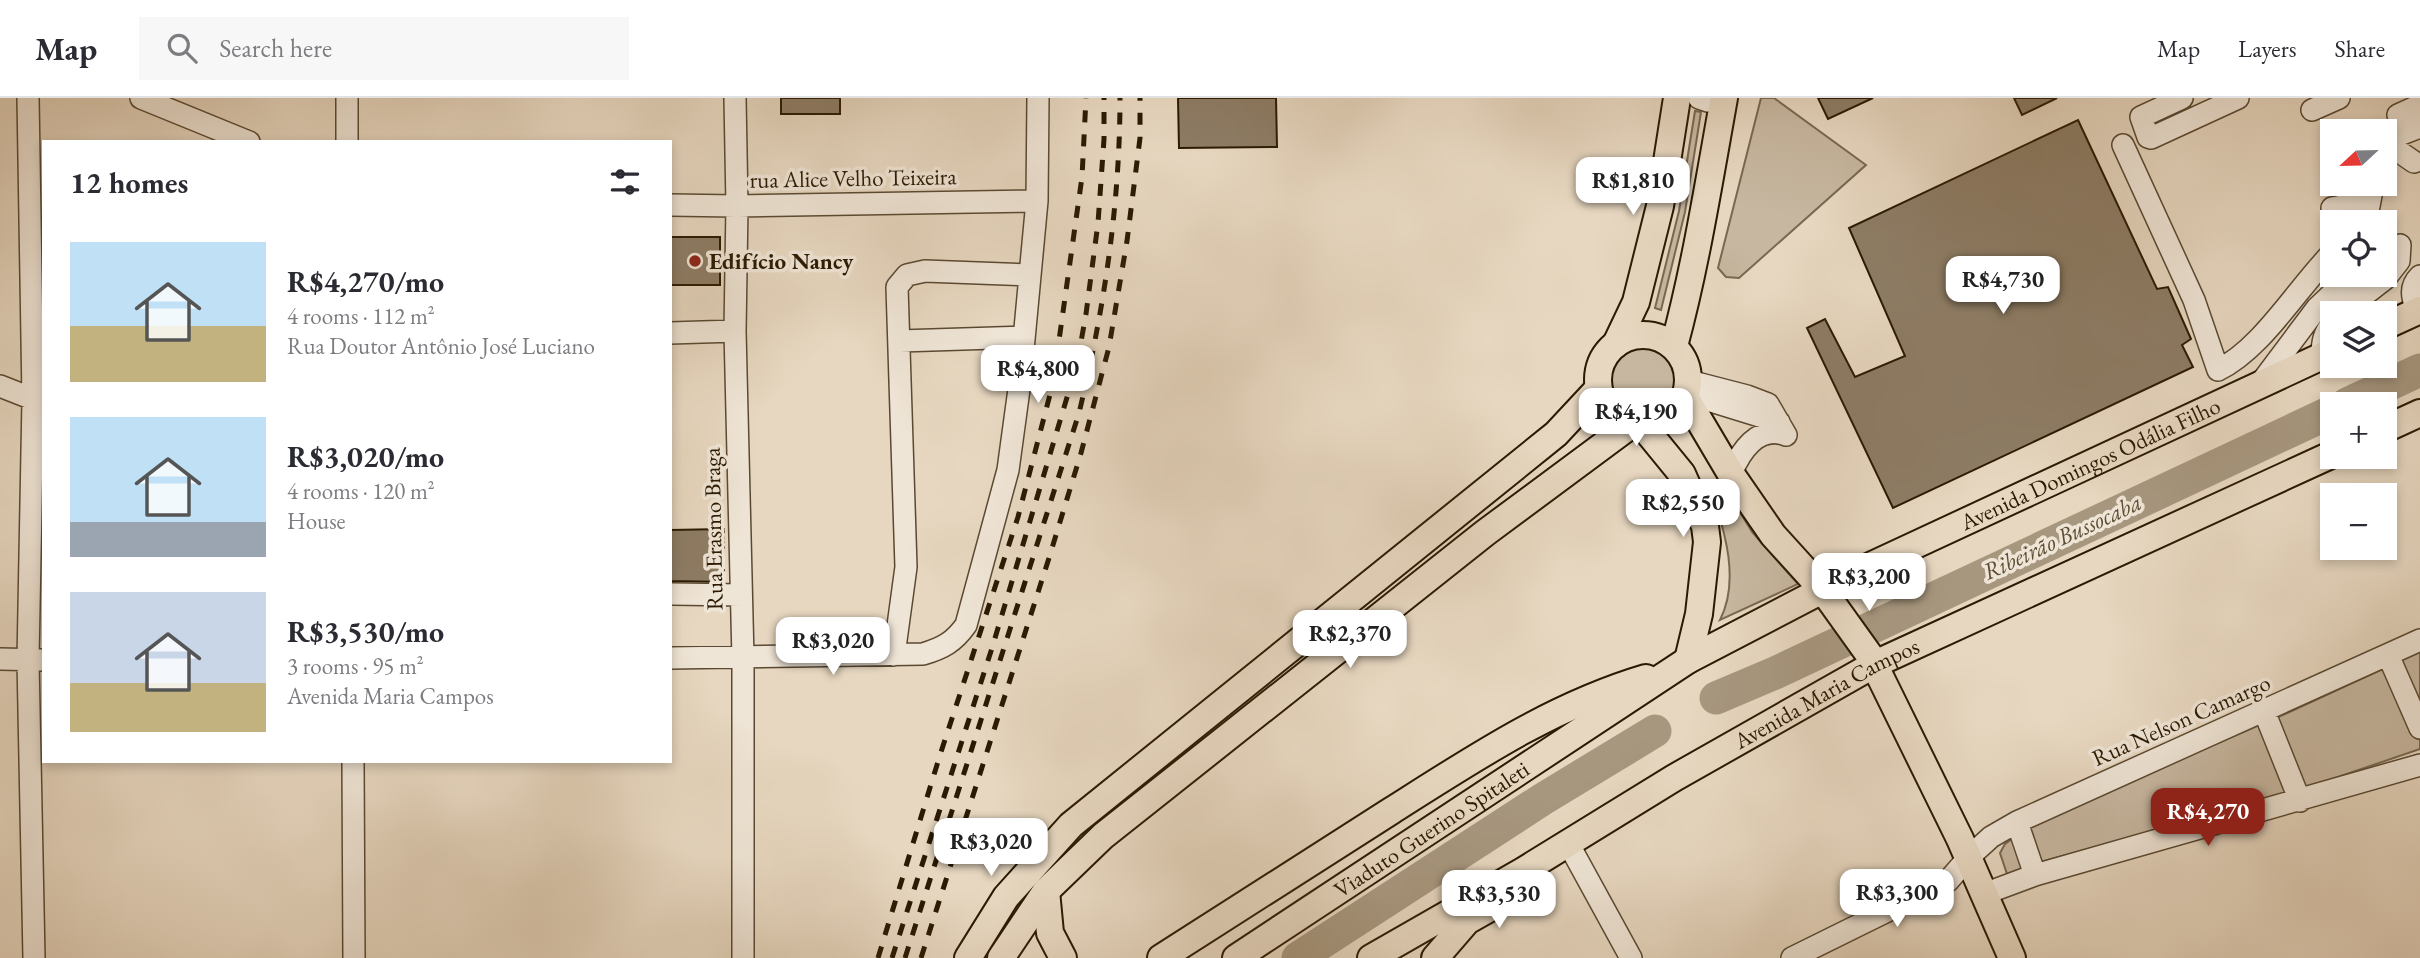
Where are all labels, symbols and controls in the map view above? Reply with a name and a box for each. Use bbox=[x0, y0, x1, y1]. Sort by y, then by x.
search box bbox=[139, 17, 629, 80]
text: Map bbox=[35, 27, 97, 70]
icon: search bbox=[163, 29, 201, 67]
text: Search here bbox=[219, 31, 332, 65]
text: Map bbox=[2157, 33, 2200, 64]
text: Layers bbox=[2238, 33, 2297, 64]
text: Share bbox=[2335, 33, 2385, 64]
north arrow bbox=[2320, 119, 2398, 196]
map controls bbox=[2320, 119, 2397, 560]
pin: R$1,810 bbox=[1568, 158, 1698, 217]
street label: rua Alice Velho Teixeira bbox=[749, 161, 958, 195]
text: 12 homes bbox=[70, 163, 188, 202]
icon: filters bbox=[606, 163, 644, 201]
text: R$1,810 bbox=[1592, 165, 1674, 195]
button: locate bbox=[2320, 210, 2397, 287]
place label: Edifício Nancy bbox=[709, 246, 854, 276]
marker: Edifício Nancy bbox=[687, 253, 703, 269]
pin: R$4,730 bbox=[1938, 256, 2068, 316]
text: R$4,270/mo bbox=[287, 262, 444, 301]
text: R$4,730 bbox=[1962, 264, 2044, 294]
icon: home bbox=[126, 270, 210, 354]
text: 4 rooms · 112 m² bbox=[287, 301, 435, 331]
button: layers bbox=[2320, 301, 2397, 378]
text: Rua Doutor Antônio José Luciano bbox=[287, 331, 595, 361]
pin: R$4,800 bbox=[973, 345, 1103, 405]
text: R$4,800 bbox=[997, 353, 1079, 383]
pin: R$4,190 bbox=[1571, 388, 1701, 448]
street label: Avenida Domingos Odália Filho bbox=[1954, 390, 2225, 538]
button: + bbox=[2320, 392, 2397, 469]
text: R$4,190 bbox=[1595, 396, 1677, 426]
text: R$3,020/mo bbox=[287, 437, 444, 476]
icon: home bbox=[126, 445, 210, 529]
street label: Rua Erasmo Braga bbox=[697, 446, 729, 611]
text: 4 rooms · 120 m² bbox=[287, 476, 435, 506]
pin: R$2,550 bbox=[1618, 480, 1748, 539]
button: − bbox=[2320, 483, 2397, 560]
water label: Ribeirão Bussocaba bbox=[1977, 486, 2146, 587]
text: R$2,550 bbox=[1642, 487, 1724, 517]
text: House bbox=[287, 506, 346, 536]
pin: R$3,200 bbox=[1804, 554, 1934, 613]
text: R$3,200 bbox=[1828, 561, 1910, 591]
pin: R$2,370 bbox=[1285, 610, 1415, 670]
text: R$3,530/mo bbox=[287, 612, 444, 651]
pin: R$3,020 bbox=[768, 618, 898, 677]
text: R$2,370 bbox=[1309, 618, 1391, 648]
icon: home bbox=[126, 620, 210, 704]
text: R$3,020 bbox=[792, 625, 874, 655]
street label: Avenida Maria Campos bbox=[1728, 631, 1924, 756]
text: 3 rooms · 95 m² bbox=[287, 651, 424, 681]
street label: Rua Nelson Camargo bbox=[2087, 667, 2275, 773]
text: Avenida Maria Campos bbox=[287, 681, 494, 711]
street label: Viaduto Guerino Spitaleti bbox=[1328, 754, 1535, 905]
pin: R$4,270 bbox=[2143, 788, 2273, 848]
text: R$4,270 bbox=[2167, 796, 2249, 826]
pin: R$3,020 bbox=[926, 818, 1056, 878]
text: R$3,020 bbox=[950, 826, 1032, 856]
pin: R$3,530 bbox=[1434, 870, 1564, 930]
pin: R$3,300 bbox=[1832, 870, 1962, 929]
text: R$3,300 bbox=[1856, 877, 1938, 907]
text: R$3,530 bbox=[1458, 878, 1540, 908]

